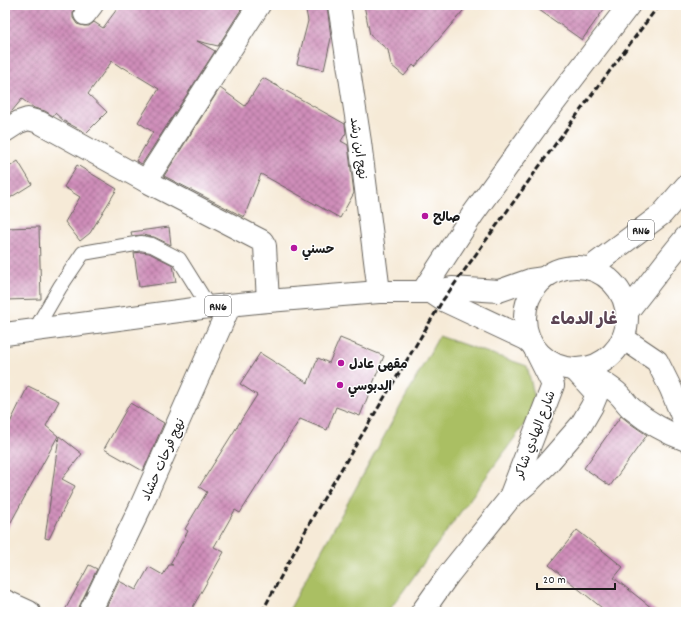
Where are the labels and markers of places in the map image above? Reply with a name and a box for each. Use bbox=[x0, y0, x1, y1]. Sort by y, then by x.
place label: صالح bbox=[433, 209, 460, 228]
marker: صالح bbox=[420, 211, 430, 221]
place label: حسني bbox=[302, 241, 335, 261]
marker: حسني bbox=[289, 243, 299, 253]
place label: مقهى عادل bbox=[349, 356, 408, 375]
marker: مقهى عادل bbox=[336, 358, 346, 368]
place label: الدبوسي bbox=[348, 378, 392, 398]
marker: الدبوسي bbox=[335, 380, 345, 390]

